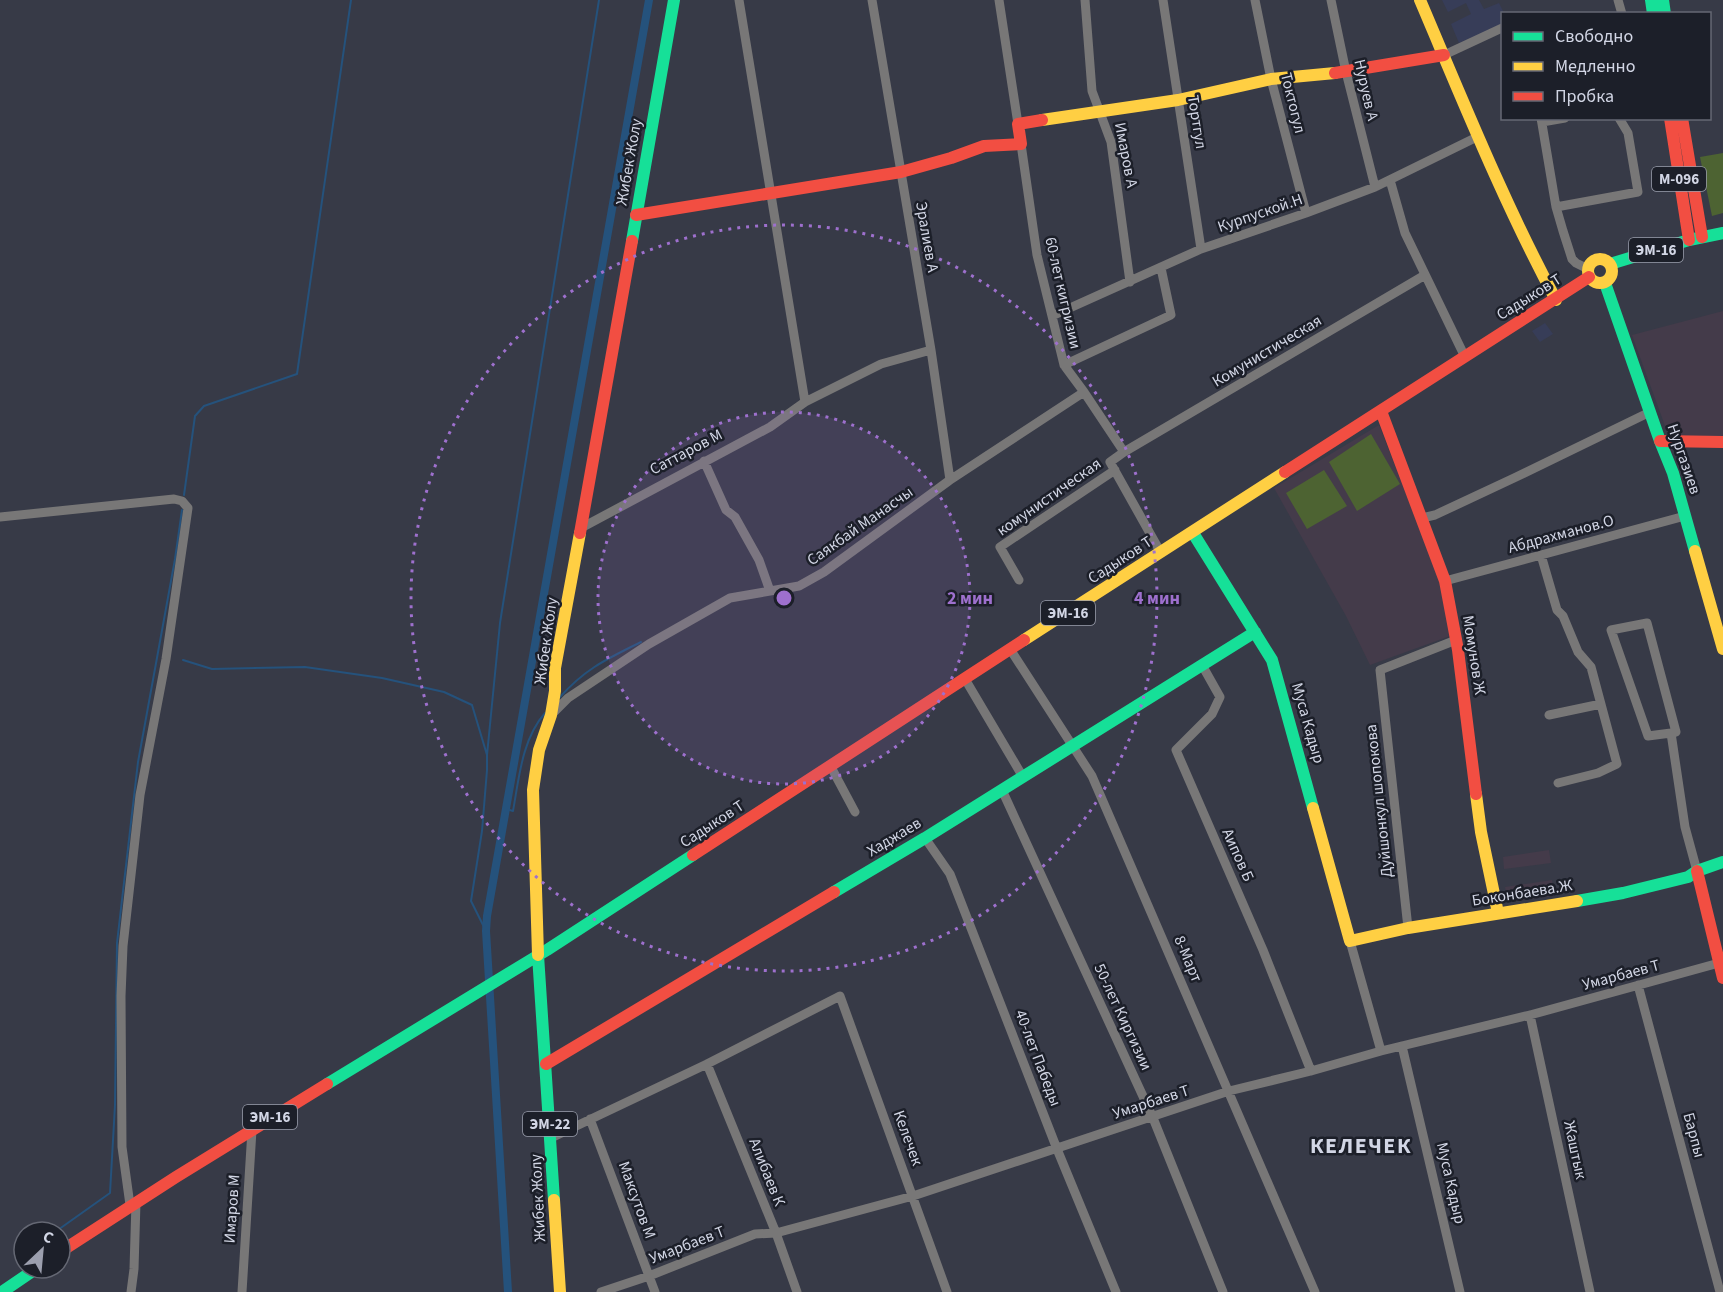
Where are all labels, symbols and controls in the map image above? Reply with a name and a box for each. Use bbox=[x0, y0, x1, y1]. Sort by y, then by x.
legend bbox=[1501, 12, 1711, 120]
text: Свободно bbox=[1555, 24, 1633, 49]
text: Медленно bbox=[1555, 54, 1635, 79]
street label: Нуруев А bbox=[1348, 57, 1384, 123]
street label: Токтогул bbox=[1275, 70, 1311, 136]
text: Пробка bbox=[1555, 84, 1614, 109]
street label: Тортгул bbox=[1182, 93, 1212, 151]
street label: Жибек Жолу bbox=[611, 116, 648, 207]
street label: Имаров А bbox=[1109, 120, 1143, 190]
road number: М-096 bbox=[1652, 167, 1706, 191]
street label: Курпуской.Н bbox=[1214, 188, 1306, 238]
street label: Эралиев А bbox=[910, 200, 944, 274]
street label: 60-лет кигризии bbox=[1039, 235, 1087, 351]
road number: ЭМ-16 bbox=[1629, 238, 1683, 262]
street label: Садыков Т bbox=[1492, 268, 1566, 326]
street label: Комунистическая bbox=[1208, 310, 1326, 392]
street label: Нургазиев bbox=[1662, 421, 1706, 497]
street label: Саттаров М bbox=[646, 424, 726, 480]
street label: комунистическая bbox=[992, 453, 1106, 541]
street label: Саякбай Манасчы bbox=[802, 481, 918, 571]
street label: Абдрахманов.О bbox=[1506, 509, 1616, 559]
street label: Садыков Т bbox=[1084, 531, 1157, 589]
text: 2 мин bbox=[947, 586, 993, 611]
text: 4 мин bbox=[1134, 586, 1180, 611]
centre of rings bbox=[774, 588, 794, 608]
street label: Жибек Жолу bbox=[529, 595, 563, 686]
road number: ЭМ-16 bbox=[1041, 601, 1095, 625]
street label: Момунов Ж bbox=[1457, 614, 1491, 697]
street label: Муса Кадыр bbox=[1286, 680, 1330, 766]
street label: Дуйшонкул шопокова bbox=[1360, 723, 1398, 879]
street label: Садыков Т bbox=[676, 795, 749, 853]
street label: Хаджаев bbox=[863, 812, 925, 862]
street label: Аипов Б bbox=[1217, 825, 1259, 885]
street label: Боконбаева.Ж bbox=[1470, 874, 1574, 912]
street label: 8-Март bbox=[1168, 932, 1208, 986]
street label: Умарбаев Т bbox=[1580, 954, 1663, 996]
street label: 50-лет Киргизии bbox=[1089, 960, 1157, 1074]
street label: 40-лет Пабеды bbox=[1009, 1006, 1067, 1110]
street label: Умарбаев Т bbox=[1110, 1079, 1192, 1125]
road number: ЭМ-16 bbox=[243, 1105, 297, 1129]
street label: Келечек bbox=[888, 1107, 928, 1169]
street label: Барпы bbox=[1677, 1110, 1711, 1160]
road number: ЭМ-22 bbox=[523, 1112, 577, 1136]
street label: Жаштык bbox=[1558, 1119, 1592, 1181]
district label: КЕЛЕЧЕК bbox=[1310, 1130, 1412, 1162]
street label: Алибаев К bbox=[743, 1135, 791, 1210]
street label: Муса Кадыр bbox=[1431, 1140, 1471, 1226]
street label: Жибек Жолу bbox=[525, 1153, 551, 1242]
street label: Максутов М bbox=[613, 1158, 661, 1242]
street label: Имаров М bbox=[219, 1174, 245, 1244]
north arrow bbox=[12, 1220, 72, 1280]
street label: Умарбаев Т bbox=[646, 1220, 728, 1269]
text: С bbox=[39, 1225, 57, 1249]

